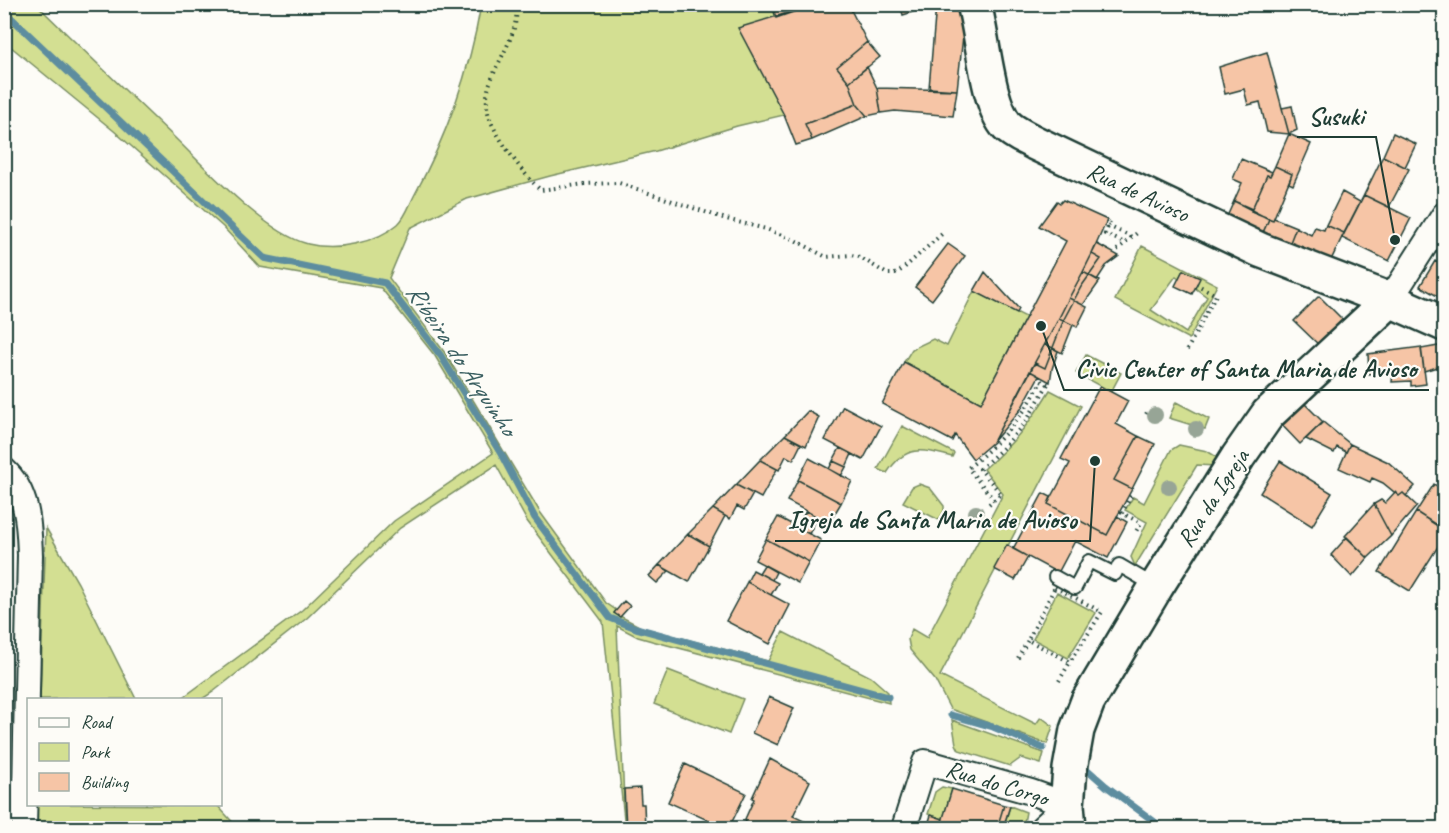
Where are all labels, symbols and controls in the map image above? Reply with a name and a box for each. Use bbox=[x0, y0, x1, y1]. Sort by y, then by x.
callout: Susuki bbox=[1297, 93, 1376, 137]
text: Susuki bbox=[1308, 100, 1368, 133]
street label: Rua de Avioso bbox=[1082, 155, 1195, 229]
water label: Ribeira do Arquinho bbox=[399, 277, 527, 445]
callout: Civic Center of Santa Maria de Avioso bbox=[1064, 346, 1429, 390]
text: Civic Center of Santa Maria de Avioso bbox=[1075, 352, 1419, 385]
street label: Rua da Igreja bbox=[1170, 442, 1256, 553]
callout: Igreja de Santa Maria de Avioso bbox=[775, 497, 1090, 541]
text: Igreja de Santa Maria de Avioso bbox=[787, 503, 1078, 536]
legend bbox=[27, 698, 222, 806]
text: Road bbox=[81, 711, 114, 733]
text: Park bbox=[81, 741, 111, 763]
street label: Rua do Corgo bbox=[942, 753, 1054, 814]
text: Building bbox=[81, 771, 130, 793]

